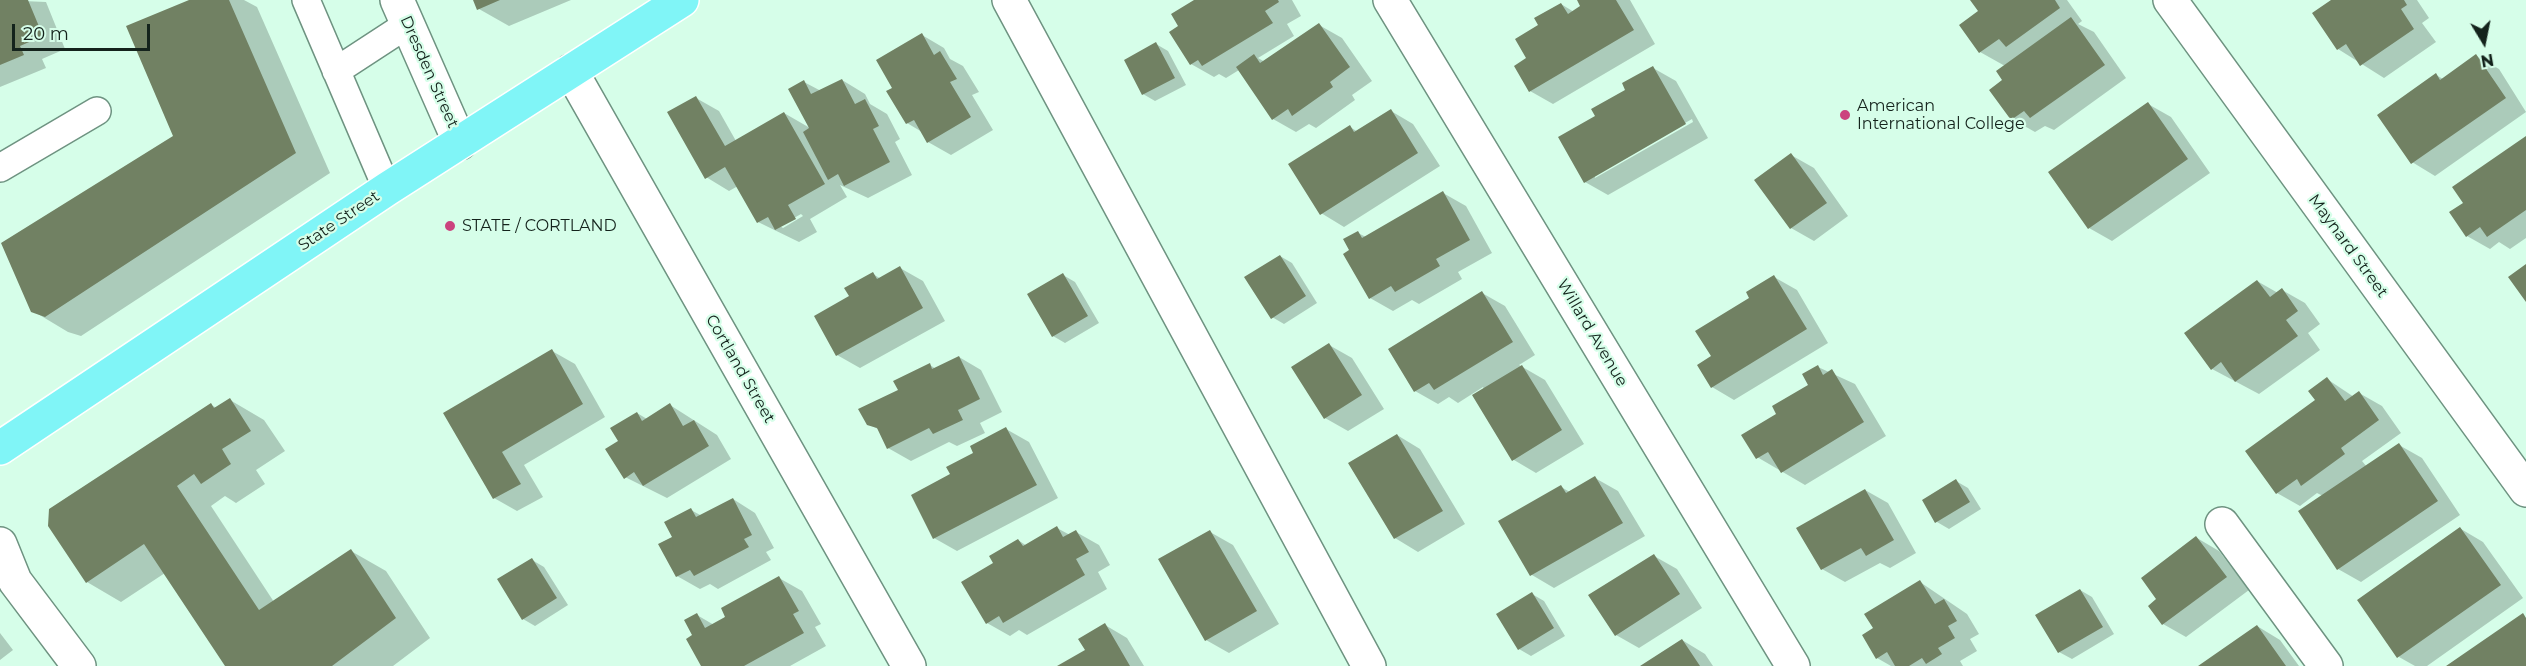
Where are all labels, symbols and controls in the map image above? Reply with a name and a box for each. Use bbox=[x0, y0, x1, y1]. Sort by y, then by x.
scale bar bbox=[15, 12, 153, 50]
north arrow bbox=[2454, 12, 2514, 72]
street label: Dresden Street bbox=[396, 13, 462, 131]
text: 20 m bbox=[23, 23, 69, 45]
text: N bbox=[2479, 50, 2495, 71]
place label: American International College bbox=[1857, 96, 2025, 134]
marker: American International College bbox=[1838, 108, 1852, 122]
street label: State Street bbox=[295, 187, 383, 255]
street label: Maynard Street bbox=[2304, 191, 2392, 301]
place label: STATE / CORTLAND bbox=[462, 216, 617, 236]
marker: STATE / CORTLAND bbox=[443, 219, 457, 233]
street label: Willard Avenue bbox=[1552, 276, 1632, 390]
street label: Cortland Street bbox=[701, 311, 779, 427]

